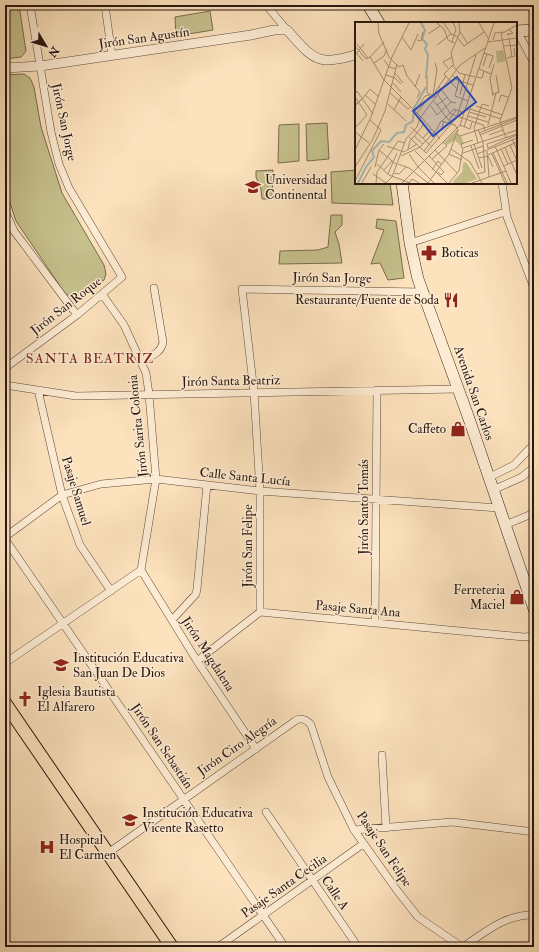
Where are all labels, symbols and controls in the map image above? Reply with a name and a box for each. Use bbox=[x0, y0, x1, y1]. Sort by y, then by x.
inset map bbox=[355, 22, 517, 184]
street label: Jirón San Agustín bbox=[97, 24, 191, 52]
north arrow bbox=[26, 26, 66, 66]
text: N bbox=[45, 43, 62, 61]
street label: Jirón San Jorge bbox=[48, 81, 80, 163]
place label: Universidad Continental bbox=[265, 172, 328, 203]
school or university icon: Universidad Continental bbox=[244, 178, 262, 196]
pharmacy icon: Boticas bbox=[420, 244, 438, 262]
place label: Boticas bbox=[441, 245, 479, 261]
street label: Jirón San Jorge bbox=[291, 269, 372, 287]
street label: Jirón San Roque bbox=[27, 273, 105, 339]
restaurant icon: Restaurante/Fuente de Soda bbox=[442, 291, 460, 309]
place label: Restaurante/Fuente de Soda bbox=[295, 292, 440, 308]
street label: Avenida San Carlos bbox=[450, 343, 498, 443]
district label: SANTA BEATRIZ bbox=[26, 350, 154, 367]
street label: Jirón Santa Beatriz bbox=[180, 372, 281, 390]
street label: Jirón Sarita Colonia bbox=[125, 373, 151, 479]
shop icon: Caffeto bbox=[449, 420, 467, 438]
place label: Caffeto bbox=[408, 421, 446, 437]
street label: Pasaje Samuel bbox=[58, 454, 94, 528]
street label: Jirón Santo Tomás bbox=[356, 459, 372, 556]
street label: Calle Santa Lucía bbox=[199, 464, 292, 490]
street label: Jirón San Felipe bbox=[240, 504, 257, 589]
place label: Ferreteria Maciel bbox=[453, 582, 506, 613]
shop icon: Ferreteria Maciel bbox=[508, 588, 526, 606]
street label: Pasaje Santa Ana bbox=[315, 597, 402, 621]
street label: Jirón Magdalena bbox=[177, 613, 238, 695]
place label: Institución Educativa San Juan De Dios bbox=[73, 650, 185, 681]
school or university icon: Institución Educativa San Juan De Dios bbox=[52, 656, 70, 674]
place label: Iglesia Bautista El Alfarero bbox=[37, 684, 116, 715]
church icon: Iglesia Bautista El Alfarero bbox=[16, 690, 34, 708]
street label: Jirón San Sebastián bbox=[127, 699, 197, 792]
street label: Jirón Ciro Alegría bbox=[194, 712, 280, 780]
place label: Institución Educativa Vicente Rasetto bbox=[142, 805, 254, 836]
street label: Pasaje San Felipe bbox=[352, 808, 415, 891]
school or university icon: Institución Educativa Vicente Rasetto bbox=[121, 811, 139, 829]
place label: Hospital El Carmen bbox=[59, 832, 117, 863]
hospital icon: Hospital El Carmen bbox=[38, 838, 56, 856]
street label: Pasaje Santa Cecilia bbox=[238, 850, 330, 921]
street label: Calle A bbox=[318, 873, 353, 914]

